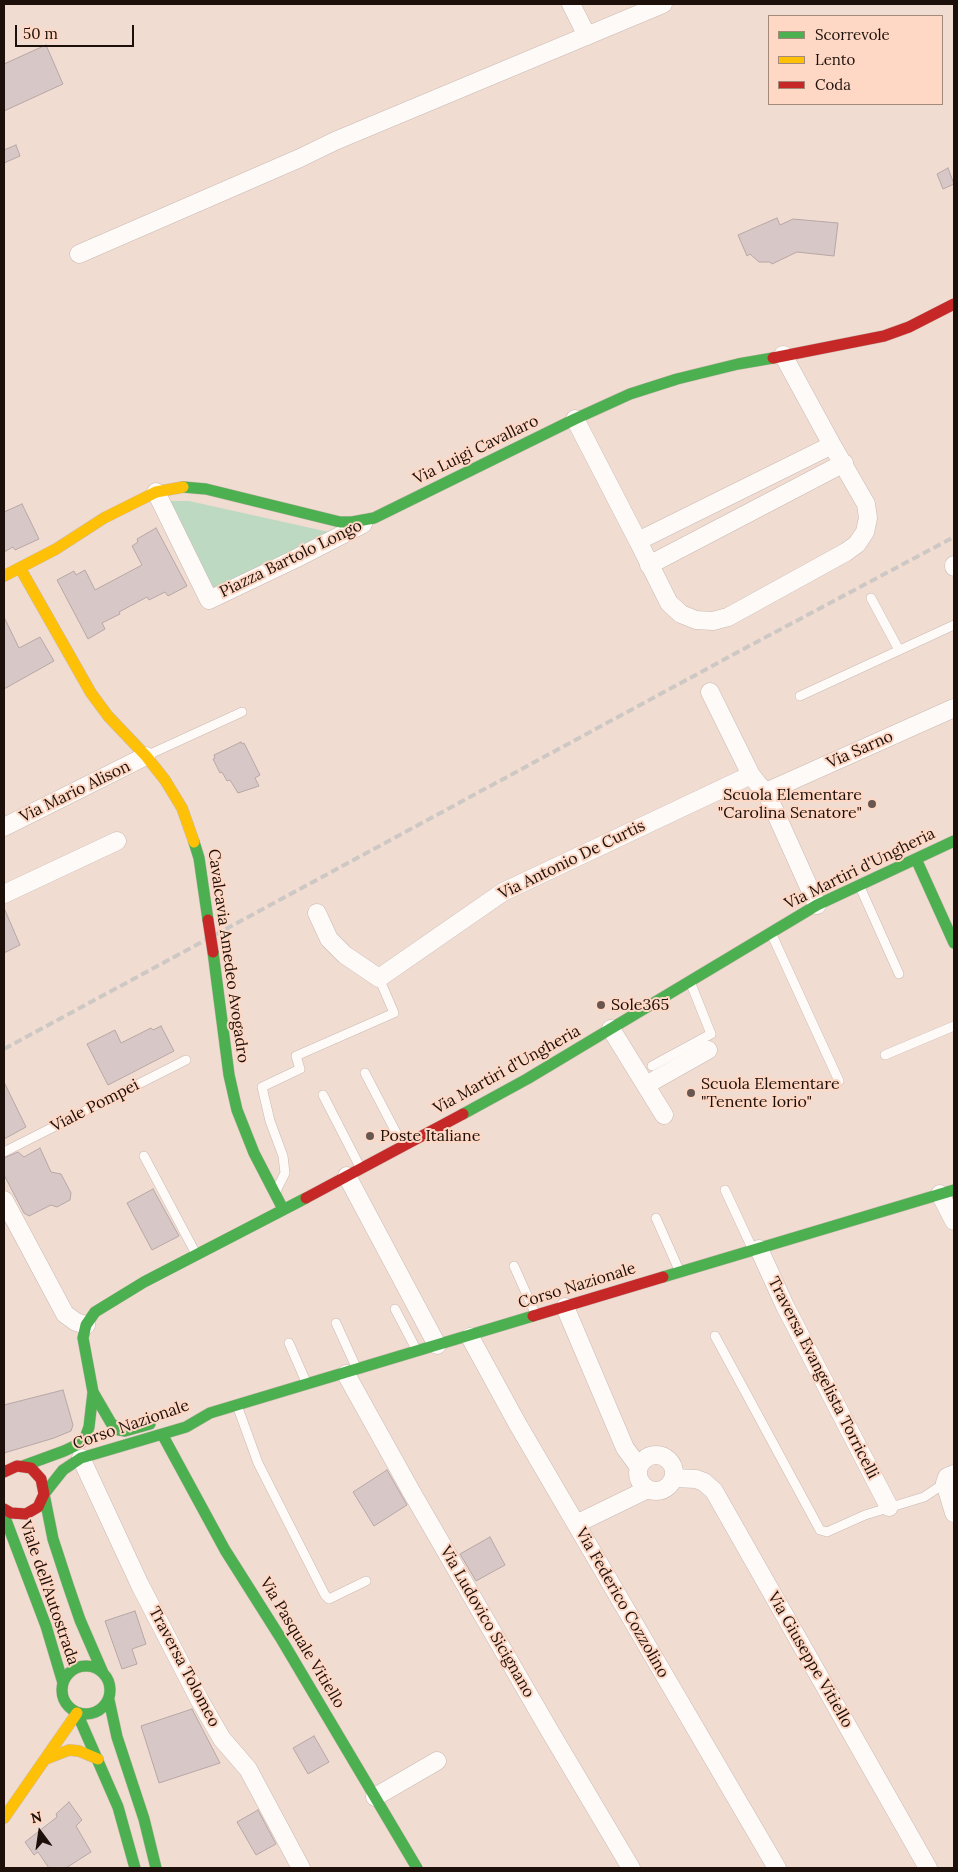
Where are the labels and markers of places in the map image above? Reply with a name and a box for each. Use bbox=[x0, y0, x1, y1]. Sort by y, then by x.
place label: Scuola Elementare "Carolina Senatore" bbox=[718, 785, 862, 823]
marker: Scuola Elementare "Carolina Senatore" bbox=[866, 798, 878, 810]
place label: Sole365 bbox=[611, 995, 669, 1015]
marker: Sole365 bbox=[595, 999, 607, 1011]
place label: Scuola Elementare "Tenente Iorio" bbox=[701, 1074, 840, 1112]
marker: Scuola Elementare "Tenente Iorio" bbox=[685, 1087, 697, 1099]
place label: Poste Italiane bbox=[380, 1126, 480, 1146]
marker: Poste Italiane bbox=[364, 1130, 376, 1142]

